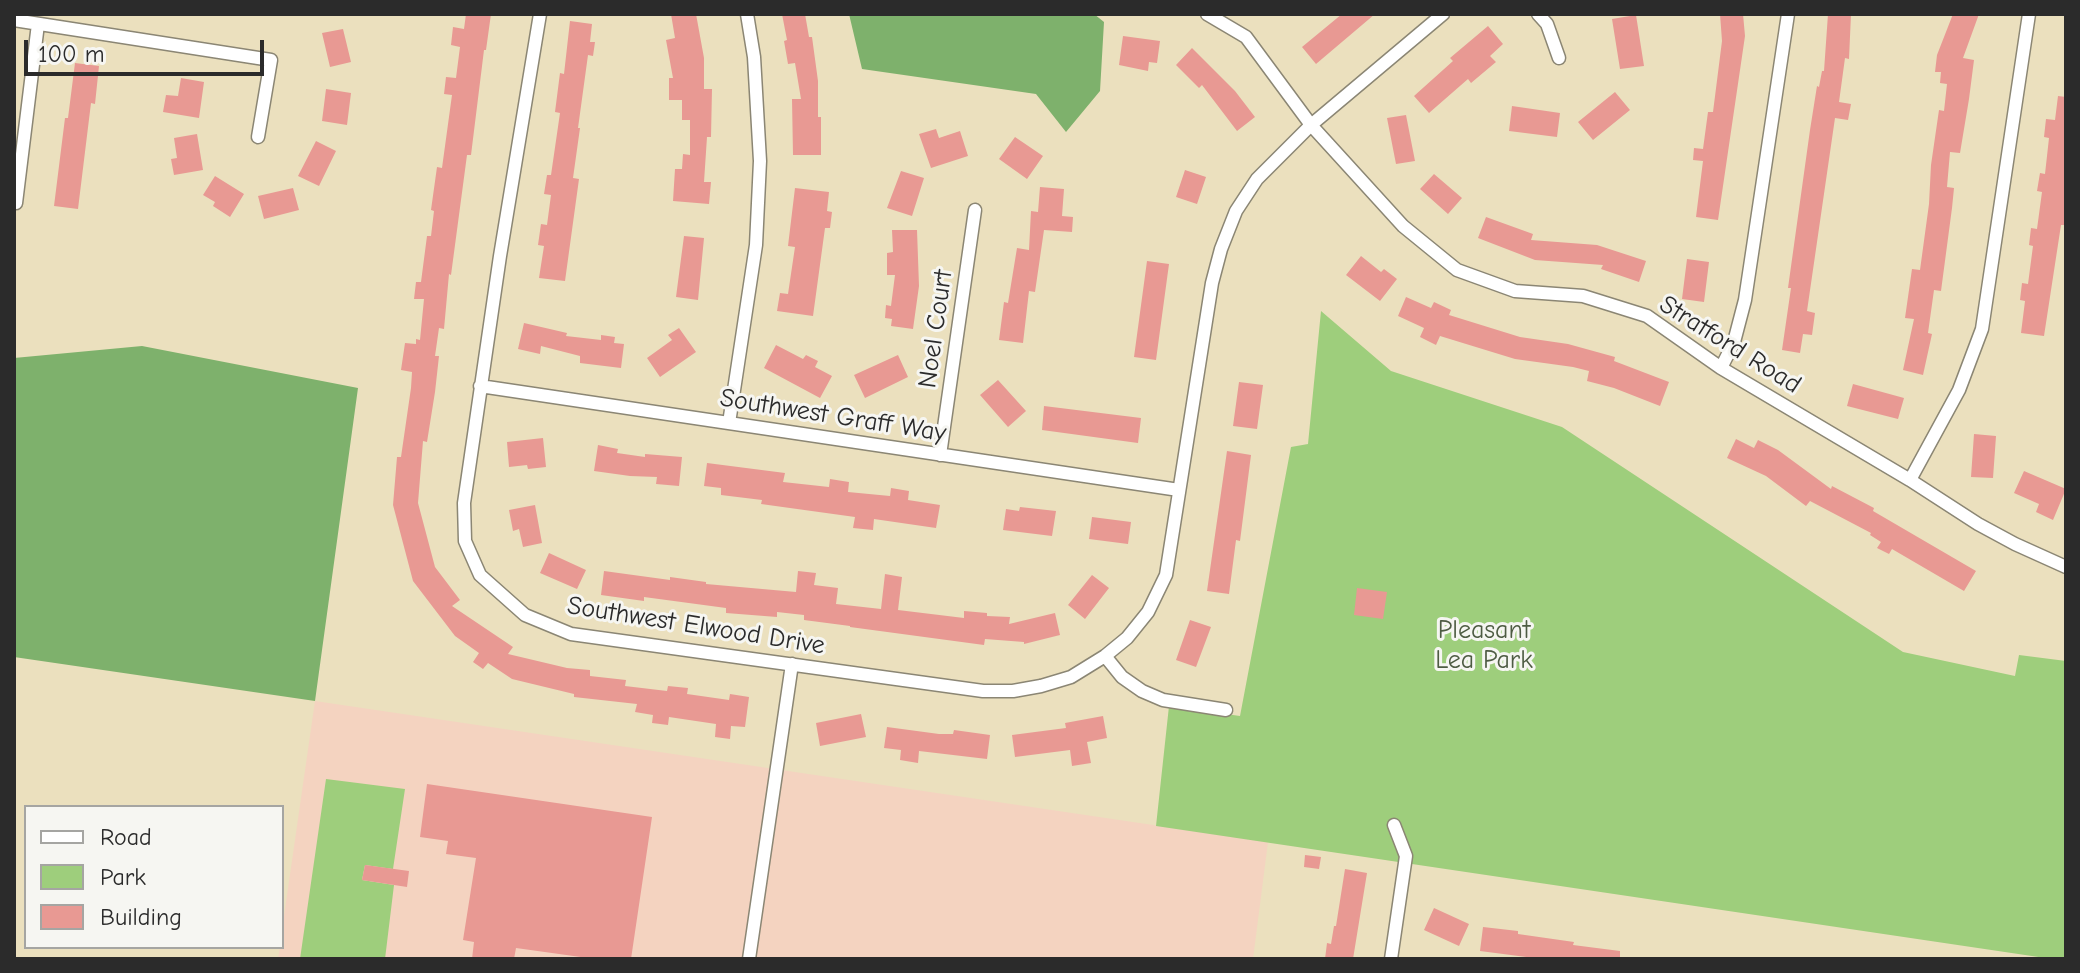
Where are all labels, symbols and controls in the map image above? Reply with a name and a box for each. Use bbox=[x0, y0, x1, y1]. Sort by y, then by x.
scale bar bbox=[28, 24, 268, 74]
text: 100 m bbox=[38, 40, 105, 68]
street label: Noel Court bbox=[912, 268, 960, 390]
street label: Stratford Road bbox=[1653, 289, 1807, 401]
street label: Southwest Graff Way bbox=[718, 383, 948, 449]
street label: Southwest Elwood Drive bbox=[565, 590, 827, 662]
park label: Pleasant Lea Park bbox=[1435, 615, 1533, 676]
legend bbox=[24, 805, 284, 949]
text: Road bbox=[100, 823, 152, 851]
text: Park bbox=[100, 863, 146, 891]
text: Building bbox=[100, 903, 182, 931]

